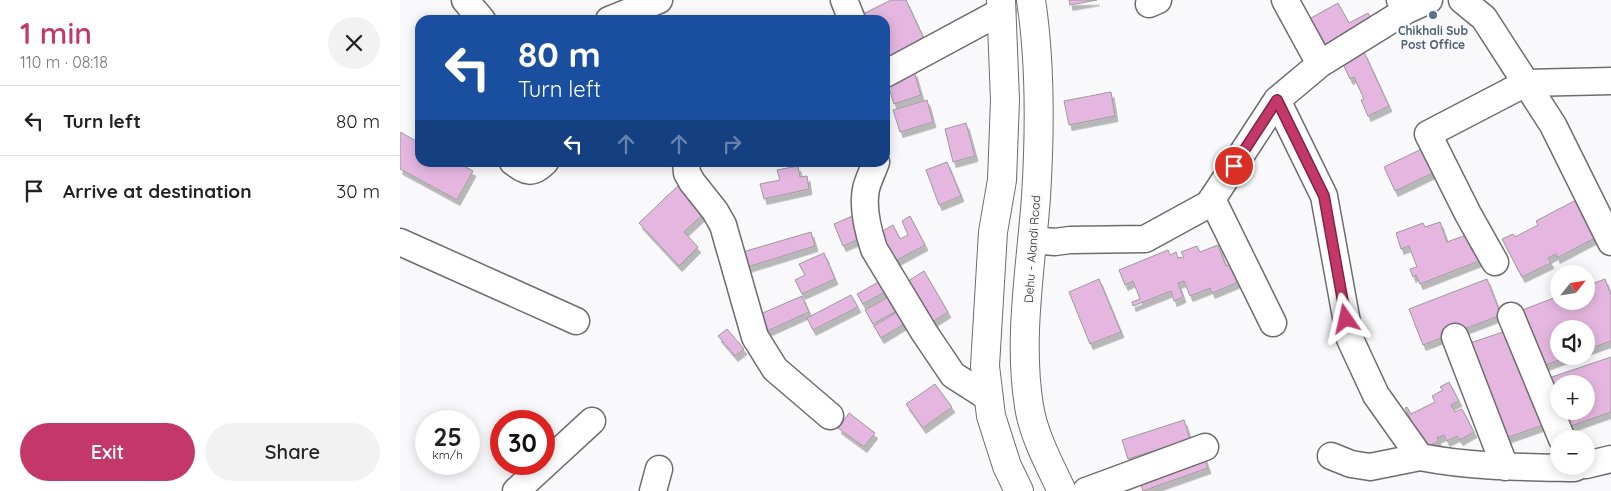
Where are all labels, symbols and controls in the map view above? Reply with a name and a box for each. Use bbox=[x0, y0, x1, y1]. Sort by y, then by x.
marker: Chikhali Sub Post Office bbox=[1427, 9, 1439, 21]
text: 1 min bbox=[20, 14, 92, 52]
button: close bbox=[328, 17, 380, 69]
place label: Chikhali Sub Post Office bbox=[1398, 23, 1468, 52]
text: 80 m bbox=[518, 32, 601, 76]
icon: left bbox=[435, 35, 500, 100]
text: 110 m · 08:18 bbox=[20, 52, 108, 72]
text: Turn left bbox=[518, 75, 601, 103]
icon: left bbox=[20, 107, 48, 135]
text: Turn left bbox=[63, 109, 141, 133]
text: 80 m bbox=[336, 109, 380, 133]
icon: left bbox=[559, 130, 587, 158]
icon: ahead bbox=[612, 130, 640, 158]
icon: ahead bbox=[665, 130, 693, 158]
icon: right bbox=[718, 130, 746, 158]
pin bbox=[1213, 145, 1255, 187]
icon: arrive bbox=[1220, 152, 1248, 180]
icon: arrive bbox=[20, 177, 48, 205]
text: Arrive at destination bbox=[63, 179, 252, 203]
text: 30 m bbox=[336, 179, 380, 203]
street label: Dehu - Alandi Road bbox=[1021, 195, 1043, 303]
north arrow bbox=[1550, 265, 1595, 310]
map controls bbox=[1550, 265, 1595, 475]
position arrow bbox=[1319, 292, 1371, 344]
button: sound bbox=[1550, 320, 1595, 365]
button: + bbox=[1550, 375, 1595, 420]
speed limit sign: 30 bbox=[490, 410, 555, 475]
text: 25 bbox=[433, 421, 462, 452]
button: Exit bbox=[20, 423, 195, 481]
button: Share bbox=[205, 423, 380, 481]
button: − bbox=[1550, 430, 1595, 475]
text: km/h bbox=[432, 447, 463, 462]

